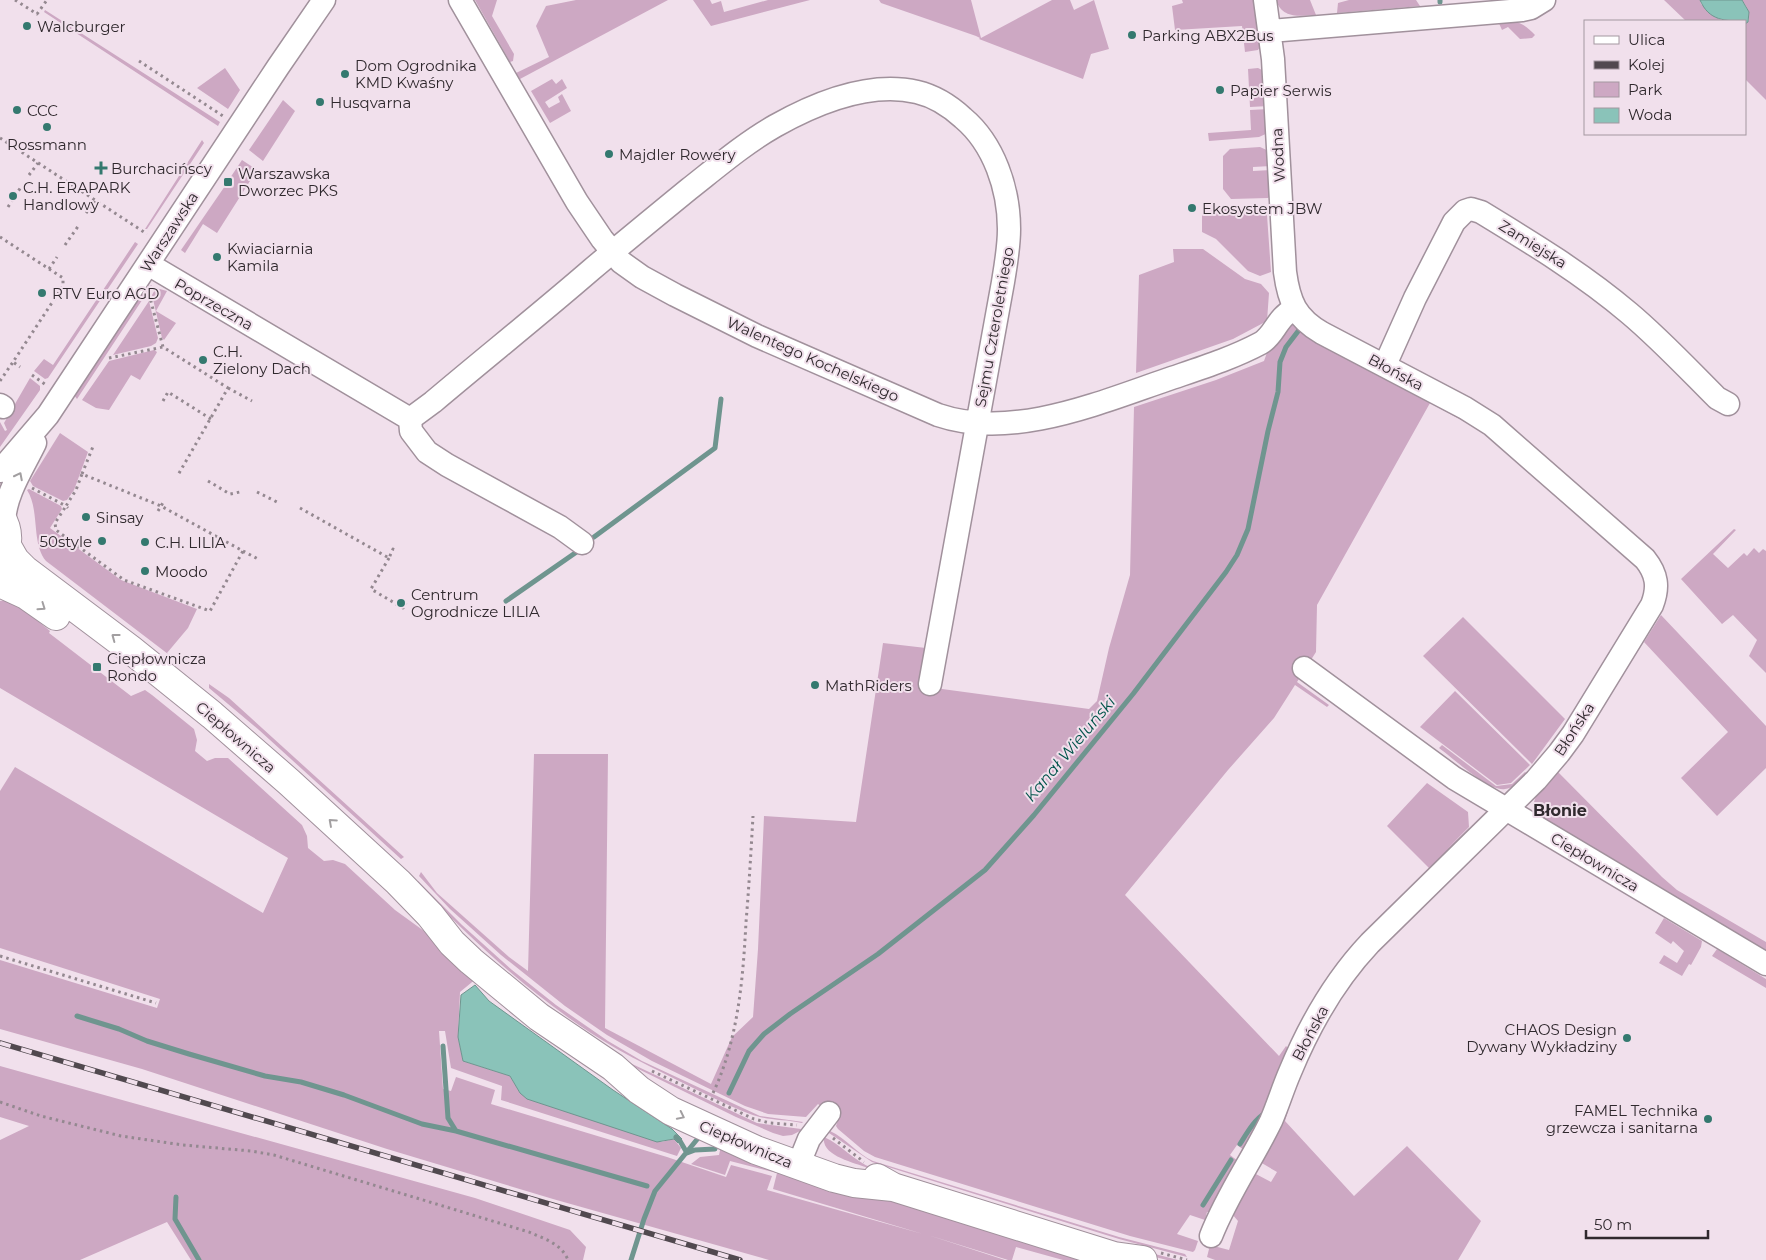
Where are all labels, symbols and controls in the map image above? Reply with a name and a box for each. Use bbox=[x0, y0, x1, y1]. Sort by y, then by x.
place label: Walcburger bbox=[37, 17, 125, 36]
marker: Walcburger bbox=[21, 20, 33, 32]
legend bbox=[1584, 20, 1746, 135]
place label: Parking ABX2Bus bbox=[1142, 26, 1274, 45]
marker: Parking ABX2Bus bbox=[1126, 29, 1138, 41]
text: Ulica bbox=[1628, 30, 1665, 49]
text: Kolej bbox=[1628, 55, 1665, 74]
place label: Dom Ogrodnika KMD Kwaśny bbox=[355, 56, 477, 92]
marker: Dom Ogrodnika KMD Kwaśny bbox=[339, 68, 351, 80]
text: Park bbox=[1628, 80, 1662, 99]
place label: Papier Serwis bbox=[1230, 81, 1332, 100]
marker: Papier Serwis bbox=[1214, 84, 1226, 96]
place label: Husqvarna bbox=[330, 93, 411, 112]
marker: Husqvarna bbox=[314, 96, 326, 108]
place label: CCC bbox=[27, 101, 58, 120]
marker: CCC bbox=[11, 104, 23, 116]
text: Woda bbox=[1628, 105, 1672, 124]
marker: Rossmann bbox=[41, 121, 53, 133]
street label: Wodna bbox=[1267, 127, 1289, 183]
place label: Rossmann bbox=[7, 135, 87, 154]
place label: Majdler Rowery bbox=[619, 145, 736, 164]
marker: Majdler Rowery bbox=[603, 148, 615, 160]
place label: Burchacińscy bbox=[111, 159, 213, 178]
marker: Burchacińscy bbox=[95, 162, 107, 174]
place label: Warszawska Dworzec PKS bbox=[238, 164, 338, 200]
marker: Warszawska Dworzec PKS bbox=[222, 176, 234, 188]
place label: C.H. ERAPARK Handlowy bbox=[23, 178, 131, 214]
street label: Warszawska bbox=[136, 188, 202, 276]
marker: C.H. ERAPARK Handlowy bbox=[7, 190, 19, 202]
place label: Ekosystem JBW bbox=[1202, 199, 1323, 218]
marker: Ekosystem JBW bbox=[1186, 202, 1198, 214]
street label: Zamiejska bbox=[1495, 216, 1571, 272]
place label: Kwiaciarnia Kamila bbox=[227, 239, 313, 275]
street label: Sejmu Czteroletniego bbox=[971, 245, 1017, 409]
marker: Kwiaciarnia Kamila bbox=[211, 251, 223, 263]
street label: Poprzeczna bbox=[171, 274, 257, 334]
place label: RTV Euro AGD bbox=[52, 284, 159, 303]
marker: RTV Euro AGD bbox=[36, 287, 48, 299]
street label: Walentego Kochelskiego bbox=[724, 312, 902, 406]
place label: C.H. Zielony Dach bbox=[213, 342, 311, 378]
street label: Błońska bbox=[1365, 350, 1427, 394]
marker: C.H. Zielony Dach bbox=[197, 354, 209, 366]
one-way arrow bbox=[13, 472, 23, 481]
place label: Sinsay bbox=[96, 508, 144, 527]
marker: Sinsay bbox=[80, 511, 92, 523]
place label: 50style bbox=[39, 532, 92, 551]
place label: C.H. LILIA bbox=[155, 533, 226, 552]
marker: 50style bbox=[96, 535, 108, 547]
marker: C.H. LILIA bbox=[139, 536, 151, 548]
place label: Moodo bbox=[155, 562, 208, 581]
marker: Moodo bbox=[139, 565, 151, 577]
place label: Centrum Ogrodnicze LILIA bbox=[411, 585, 540, 621]
marker: Centrum Ogrodnicze LILIA bbox=[395, 597, 407, 609]
one-way arrow bbox=[36, 601, 46, 610]
one-way arrow bbox=[111, 634, 121, 643]
place label: Ciepłownicza Rondo bbox=[107, 649, 206, 685]
marker: Ciepłownicza Rondo bbox=[91, 661, 103, 673]
place label: MathRiders bbox=[825, 676, 912, 695]
marker: MathRiders bbox=[809, 679, 821, 691]
water label: Kanał Wieluński bbox=[1021, 692, 1120, 805]
street label: Ciepłownicza bbox=[192, 697, 280, 777]
street label: Błońska bbox=[1550, 699, 1598, 759]
district label: Błonie bbox=[1533, 801, 1587, 820]
one-way arrow bbox=[328, 818, 337, 827]
street label: Ciepłownicza bbox=[1547, 828, 1643, 896]
street label: Błońska bbox=[1288, 1002, 1332, 1064]
place label: CHAOS Design Dywany Wykładziny bbox=[1466, 1020, 1618, 1056]
marker: CHAOS Design Dywany Wykładziny bbox=[1621, 1032, 1633, 1044]
place label: FAMEL Technika grzewcza i sanitarna bbox=[1546, 1101, 1698, 1137]
one-way arrow bbox=[676, 1110, 685, 1120]
marker: FAMEL Technika grzewcza i sanitarna bbox=[1702, 1113, 1714, 1125]
street label: Ciepłownicza bbox=[697, 1116, 795, 1172]
scale bar bbox=[1586, 1208, 1708, 1240]
text: 50 m bbox=[1594, 1215, 1632, 1234]

